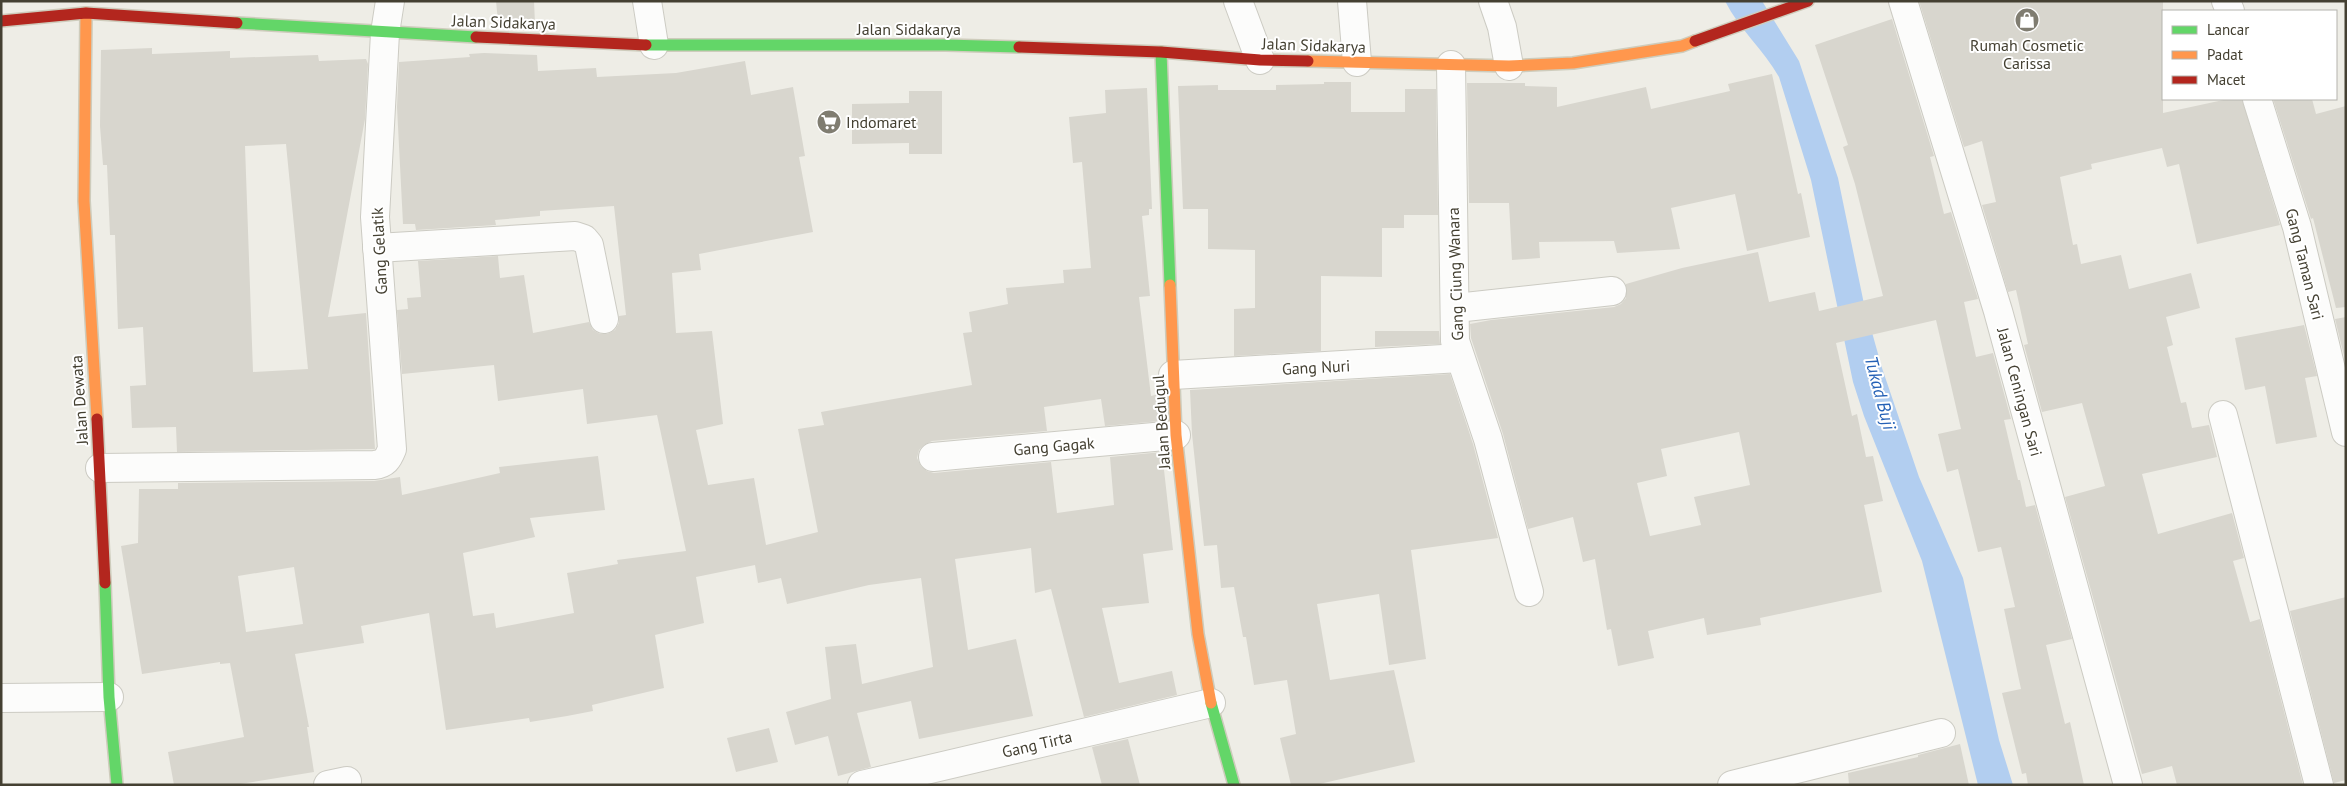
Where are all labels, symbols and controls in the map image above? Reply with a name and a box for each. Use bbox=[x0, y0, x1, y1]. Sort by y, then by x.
shop icon: Rumah Cosmetic Carissa bbox=[2014, 7, 2040, 33]
street label: Jalan Sidakarya bbox=[451, 10, 556, 34]
legend bbox=[2162, 10, 2337, 100]
street label: Jalan Sidakarya bbox=[856, 19, 961, 39]
text: Lancar bbox=[2207, 20, 2249, 39]
street label: Jalan Sidakarya bbox=[1261, 33, 1366, 57]
place label: Rumah Cosmetic Carissa bbox=[1970, 35, 2084, 73]
text: Padat bbox=[2207, 45, 2243, 64]
text: Macet bbox=[2207, 70, 2245, 89]
supermarket icon: Indomaret bbox=[816, 109, 842, 135]
place label: Indomaret bbox=[846, 112, 917, 132]
street label: Gang Taman Sari bbox=[2281, 206, 2329, 322]
street label: Gang Gelatik bbox=[367, 207, 391, 295]
street label: Gang Ciung Wanara bbox=[1443, 207, 1467, 341]
street label: Jalan Ceningan Sari bbox=[1993, 324, 2047, 459]
water label: Tukad Buji bbox=[1860, 353, 1902, 434]
street label: Jalan Dewata bbox=[66, 355, 92, 446]
street label: Gang Nuri bbox=[1281, 355, 1351, 379]
street label: Jalan Bedugul bbox=[1148, 374, 1174, 471]
street label: Gang Gagak bbox=[1013, 432, 1096, 460]
street label: Gang Tirta bbox=[1000, 726, 1074, 762]

